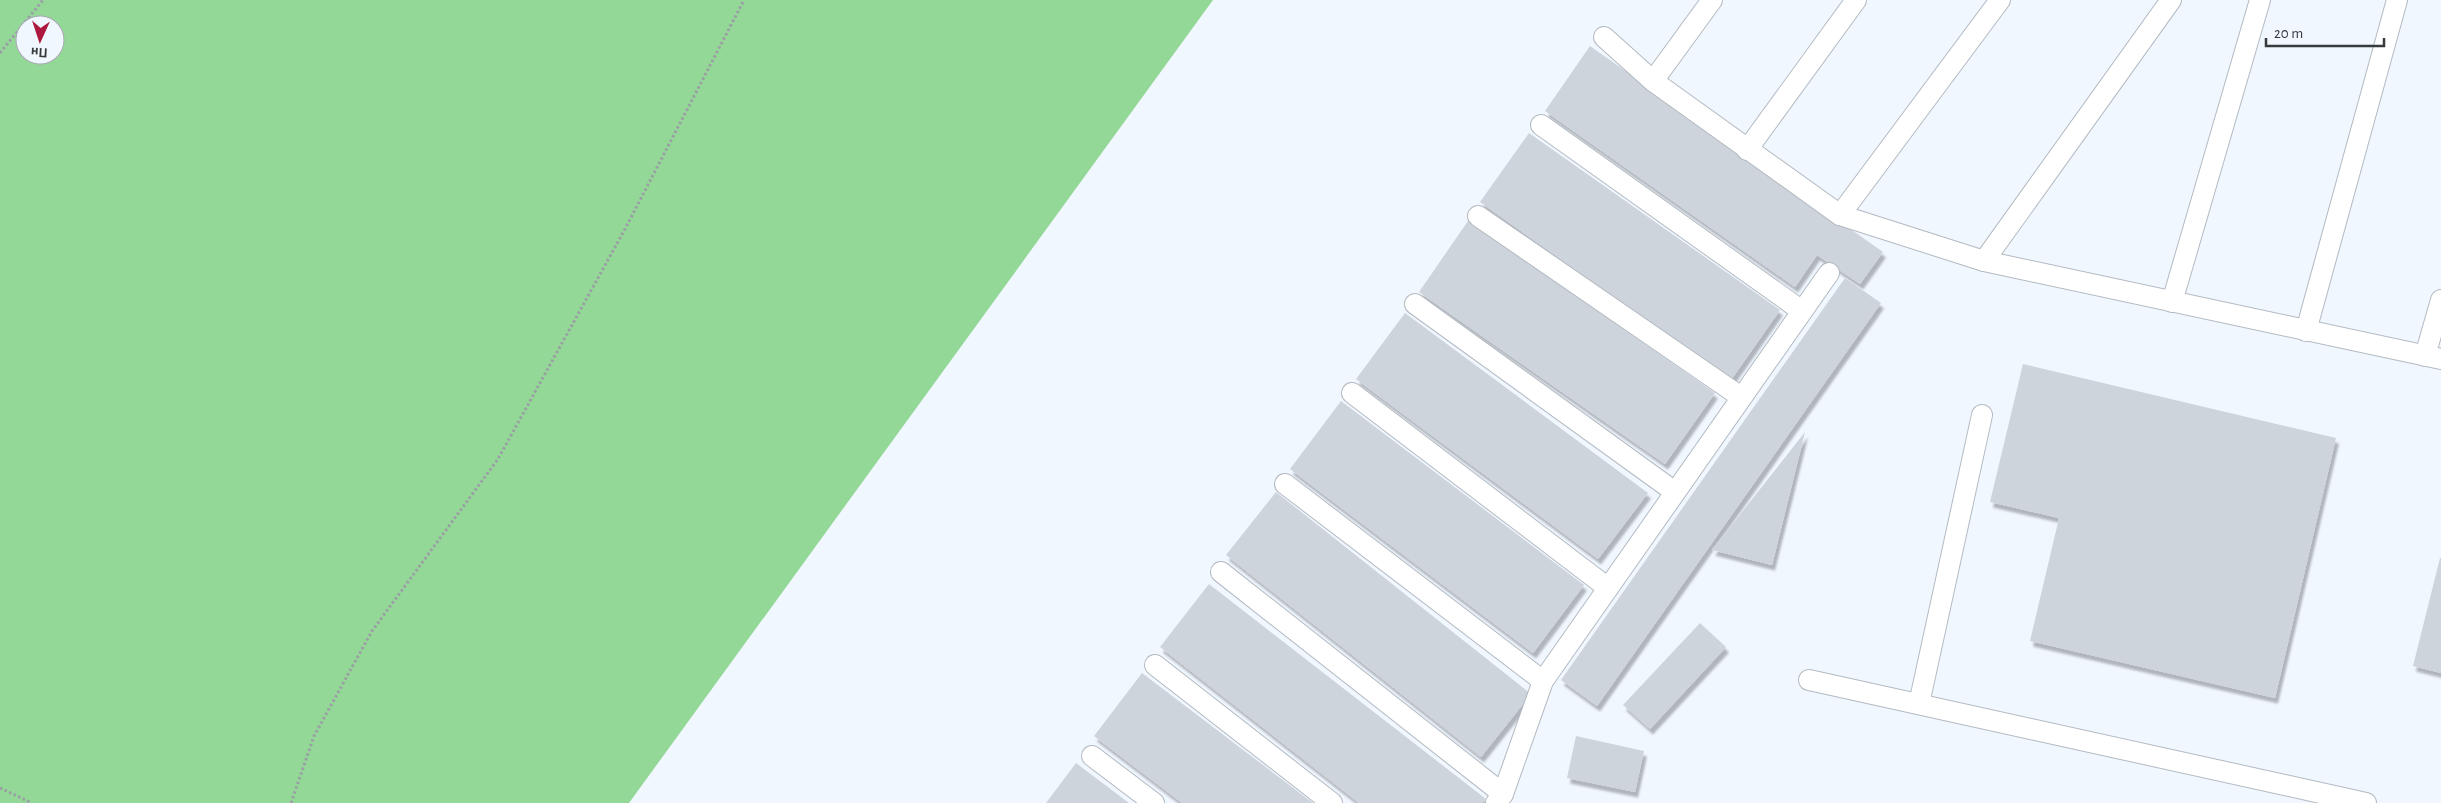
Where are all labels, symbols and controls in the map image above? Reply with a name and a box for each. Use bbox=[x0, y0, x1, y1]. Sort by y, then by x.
north arrow bbox=[15, 15, 65, 65]
scale bar bbox=[2266, 15, 2384, 47]
text: 20 m bbox=[2274, 26, 2303, 41]
text: Пн bbox=[30, 45, 48, 59]

